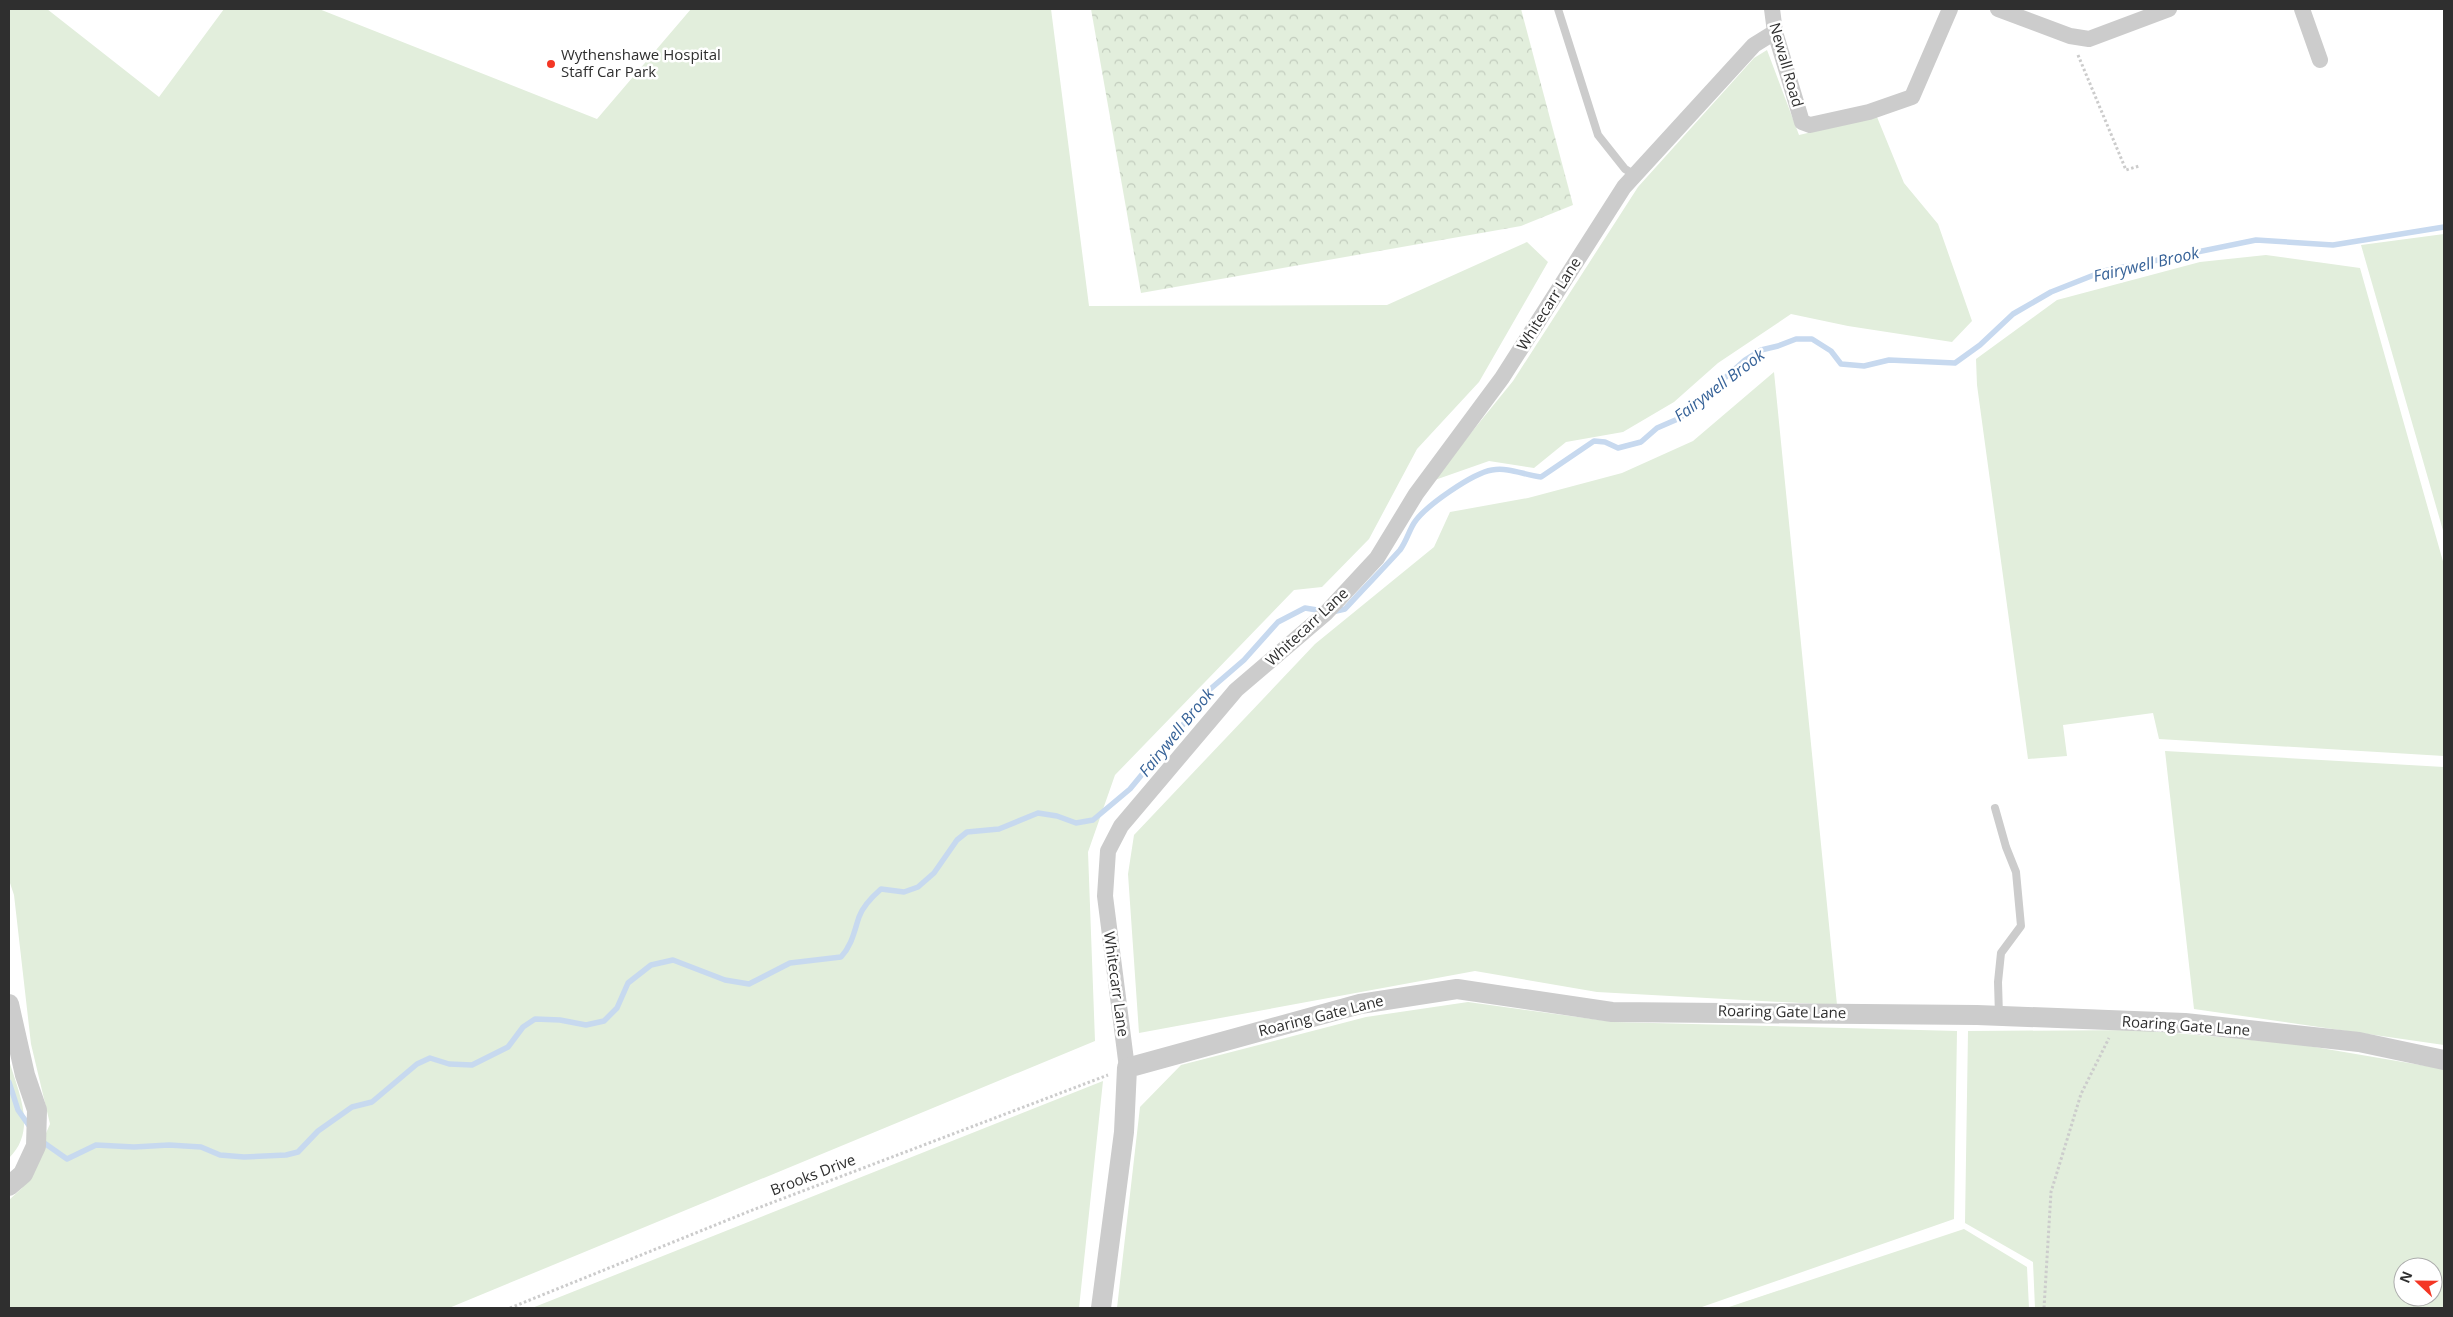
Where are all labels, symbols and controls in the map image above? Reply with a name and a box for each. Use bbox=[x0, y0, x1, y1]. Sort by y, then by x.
street label: Newall Road bbox=[1765, 20, 1809, 109]
place label: Wythenshawe Hospital Staff Car Park bbox=[561, 44, 721, 81]
marker: Wythenshawe Hospital Staff Car Park bbox=[545, 58, 557, 70]
water label: Fairywell Brook bbox=[2091, 241, 2202, 287]
street label: Whitecarr Lane bbox=[1512, 253, 1585, 354]
water label: Fairywell Brook bbox=[1669, 343, 1770, 426]
street label: Whitecarr Lane bbox=[1261, 583, 1352, 670]
water label: Fairywell Brook bbox=[1134, 682, 1219, 781]
street label: Whitecarr Lane bbox=[1100, 930, 1134, 1038]
street label: Roaring Gate Lane bbox=[1256, 990, 1386, 1040]
street label: Roaring Gate Lane bbox=[1718, 1000, 1846, 1022]
street label: Roaring Gate Lane bbox=[2121, 1011, 2251, 1039]
street label: Brooks Drive bbox=[767, 1149, 858, 1199]
north arrow bbox=[2393, 1257, 2443, 1307]
text: N bbox=[2395, 1268, 2416, 1286]

